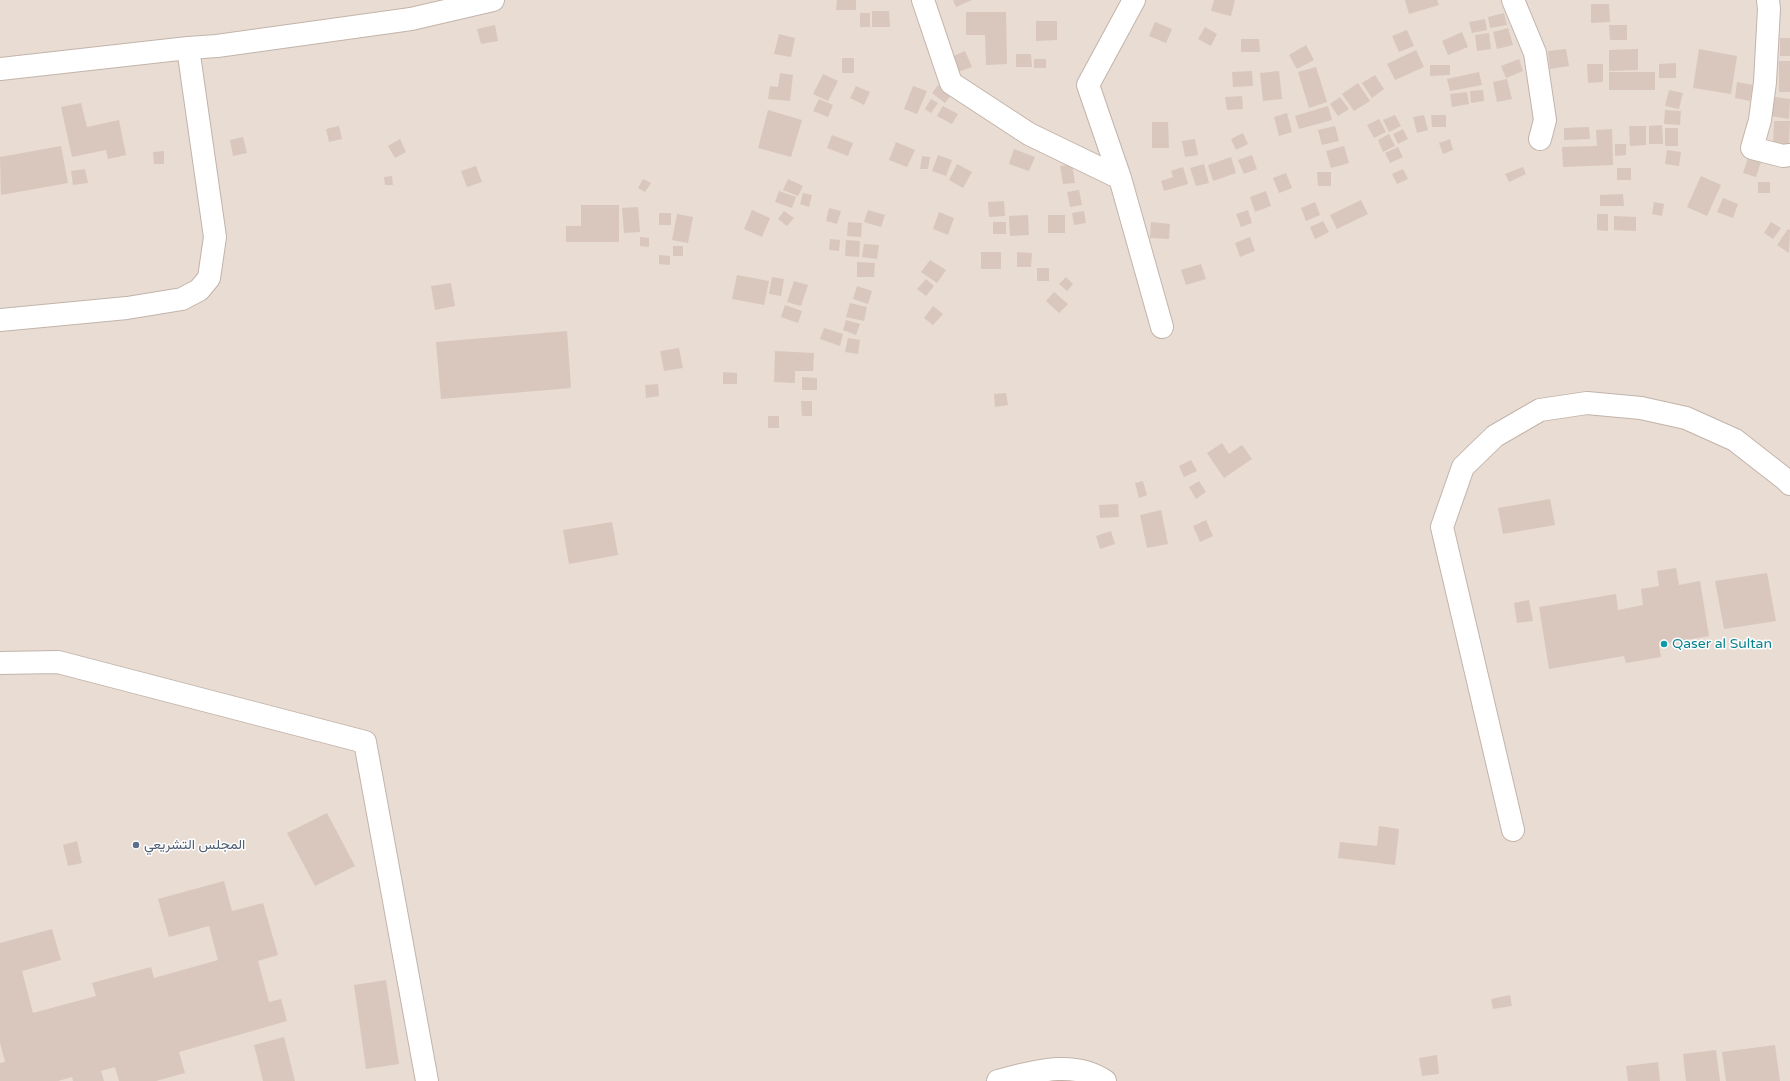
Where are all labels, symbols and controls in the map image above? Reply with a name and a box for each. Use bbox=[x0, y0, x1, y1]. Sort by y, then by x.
place label: Qaser al Sultan bbox=[1672, 636, 1772, 652]
marker: Qaser al Sultan bbox=[1659, 639, 1669, 649]
place label: المجلس التشريعي bbox=[144, 837, 245, 853]
marker: المجلس التشريعي bbox=[131, 840, 141, 850]

